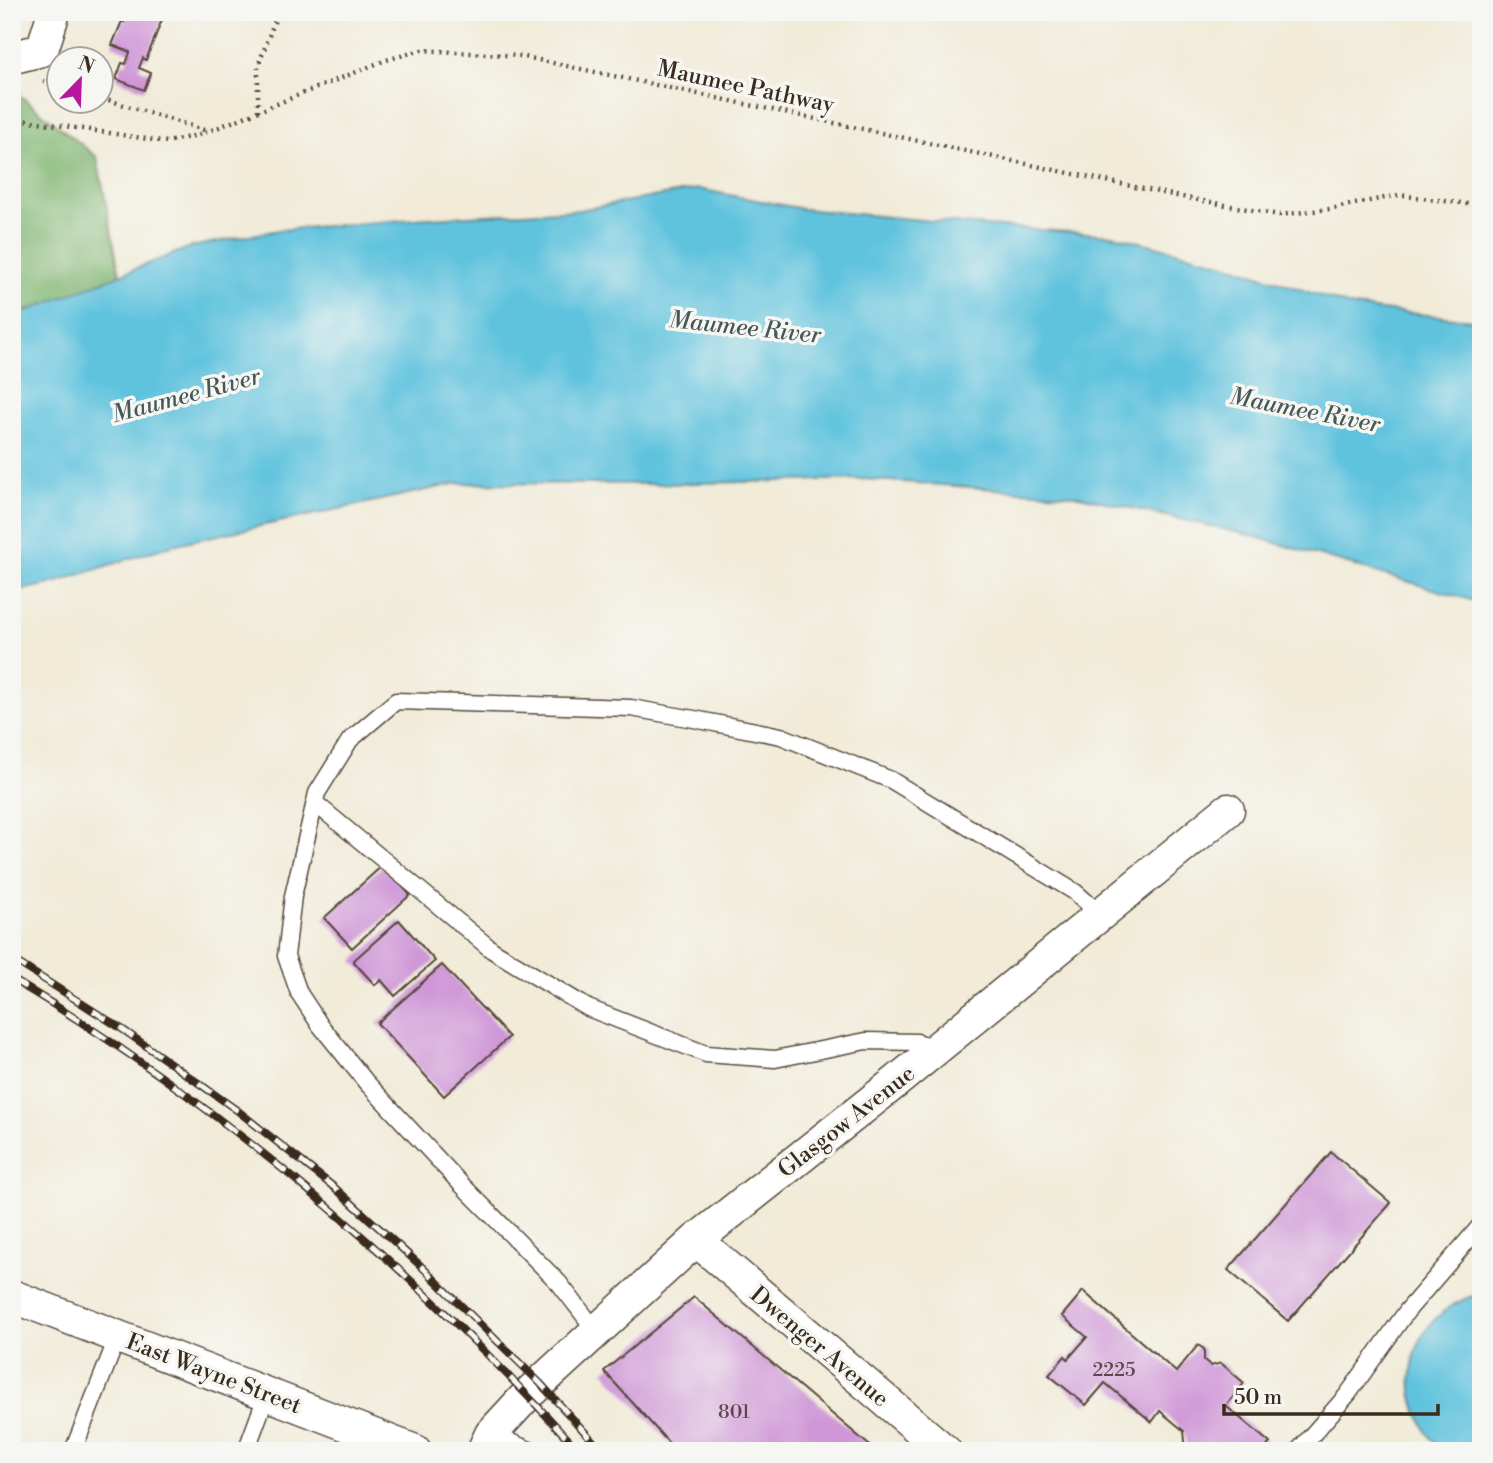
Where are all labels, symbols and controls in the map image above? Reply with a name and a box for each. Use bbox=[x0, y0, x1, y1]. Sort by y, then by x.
north arrow bbox=[46, 46, 116, 116]
text: N bbox=[75, 51, 98, 79]
street label: Maumee Pathway bbox=[655, 55, 838, 120]
water label: Maumee River bbox=[667, 305, 823, 351]
water label: Maumee River bbox=[109, 362, 265, 430]
water label: Maumee River bbox=[1227, 382, 1383, 440]
street label: Glasgow Avenue bbox=[772, 1060, 921, 1184]
street label: Dwenger Avenue bbox=[744, 1281, 894, 1413]
street label: East Wayne Street bbox=[122, 1328, 305, 1420]
house number: 2225 bbox=[1093, 1358, 1135, 1382]
scale bar bbox=[1224, 1372, 1437, 1416]
text: 50 m bbox=[1234, 1385, 1282, 1411]
house number: 801 bbox=[718, 1400, 750, 1424]

